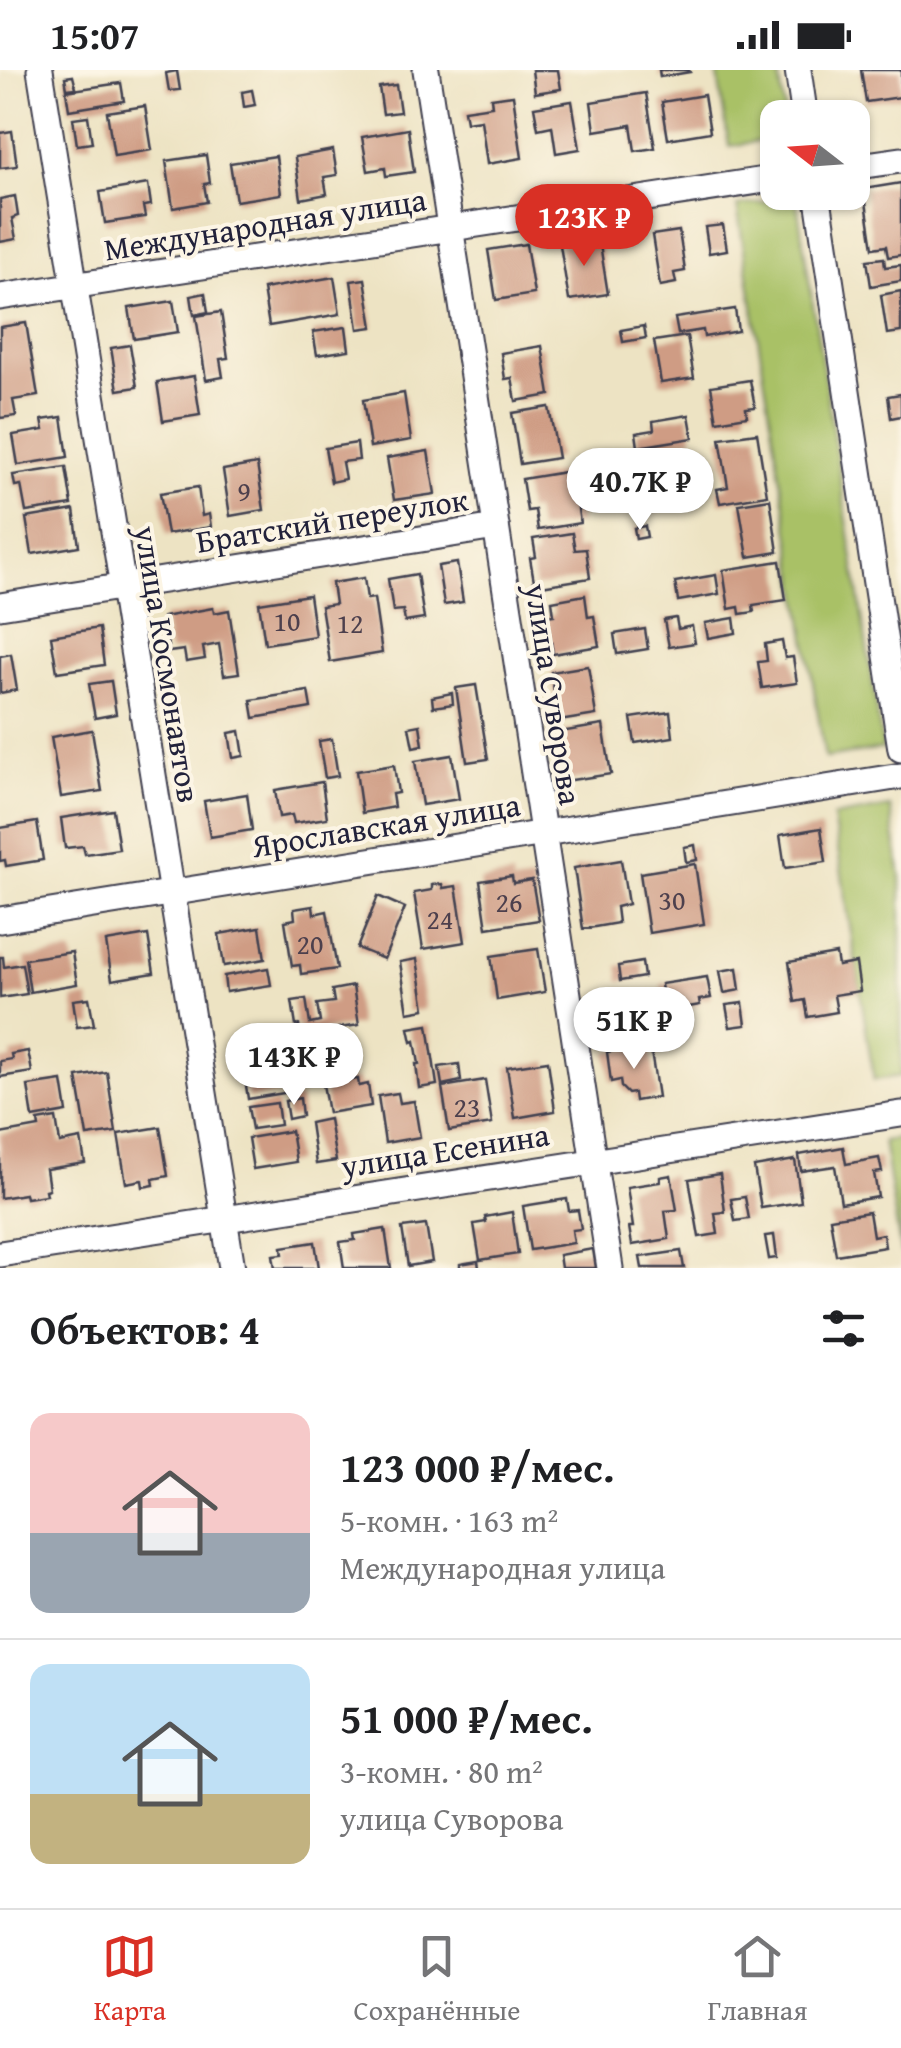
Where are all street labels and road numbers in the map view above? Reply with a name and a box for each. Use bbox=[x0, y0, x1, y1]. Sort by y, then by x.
street label: Международная улица bbox=[101, 175, 430, 273]
street label: Братский переулок bbox=[193, 475, 471, 565]
street label: улица Космонавтов bbox=[123, 521, 213, 806]
street label: улица Суворова bbox=[513, 579, 595, 809]
street label: Ярославская улица bbox=[248, 780, 524, 870]
street label: улица Есенина bbox=[337, 1110, 553, 1190]

